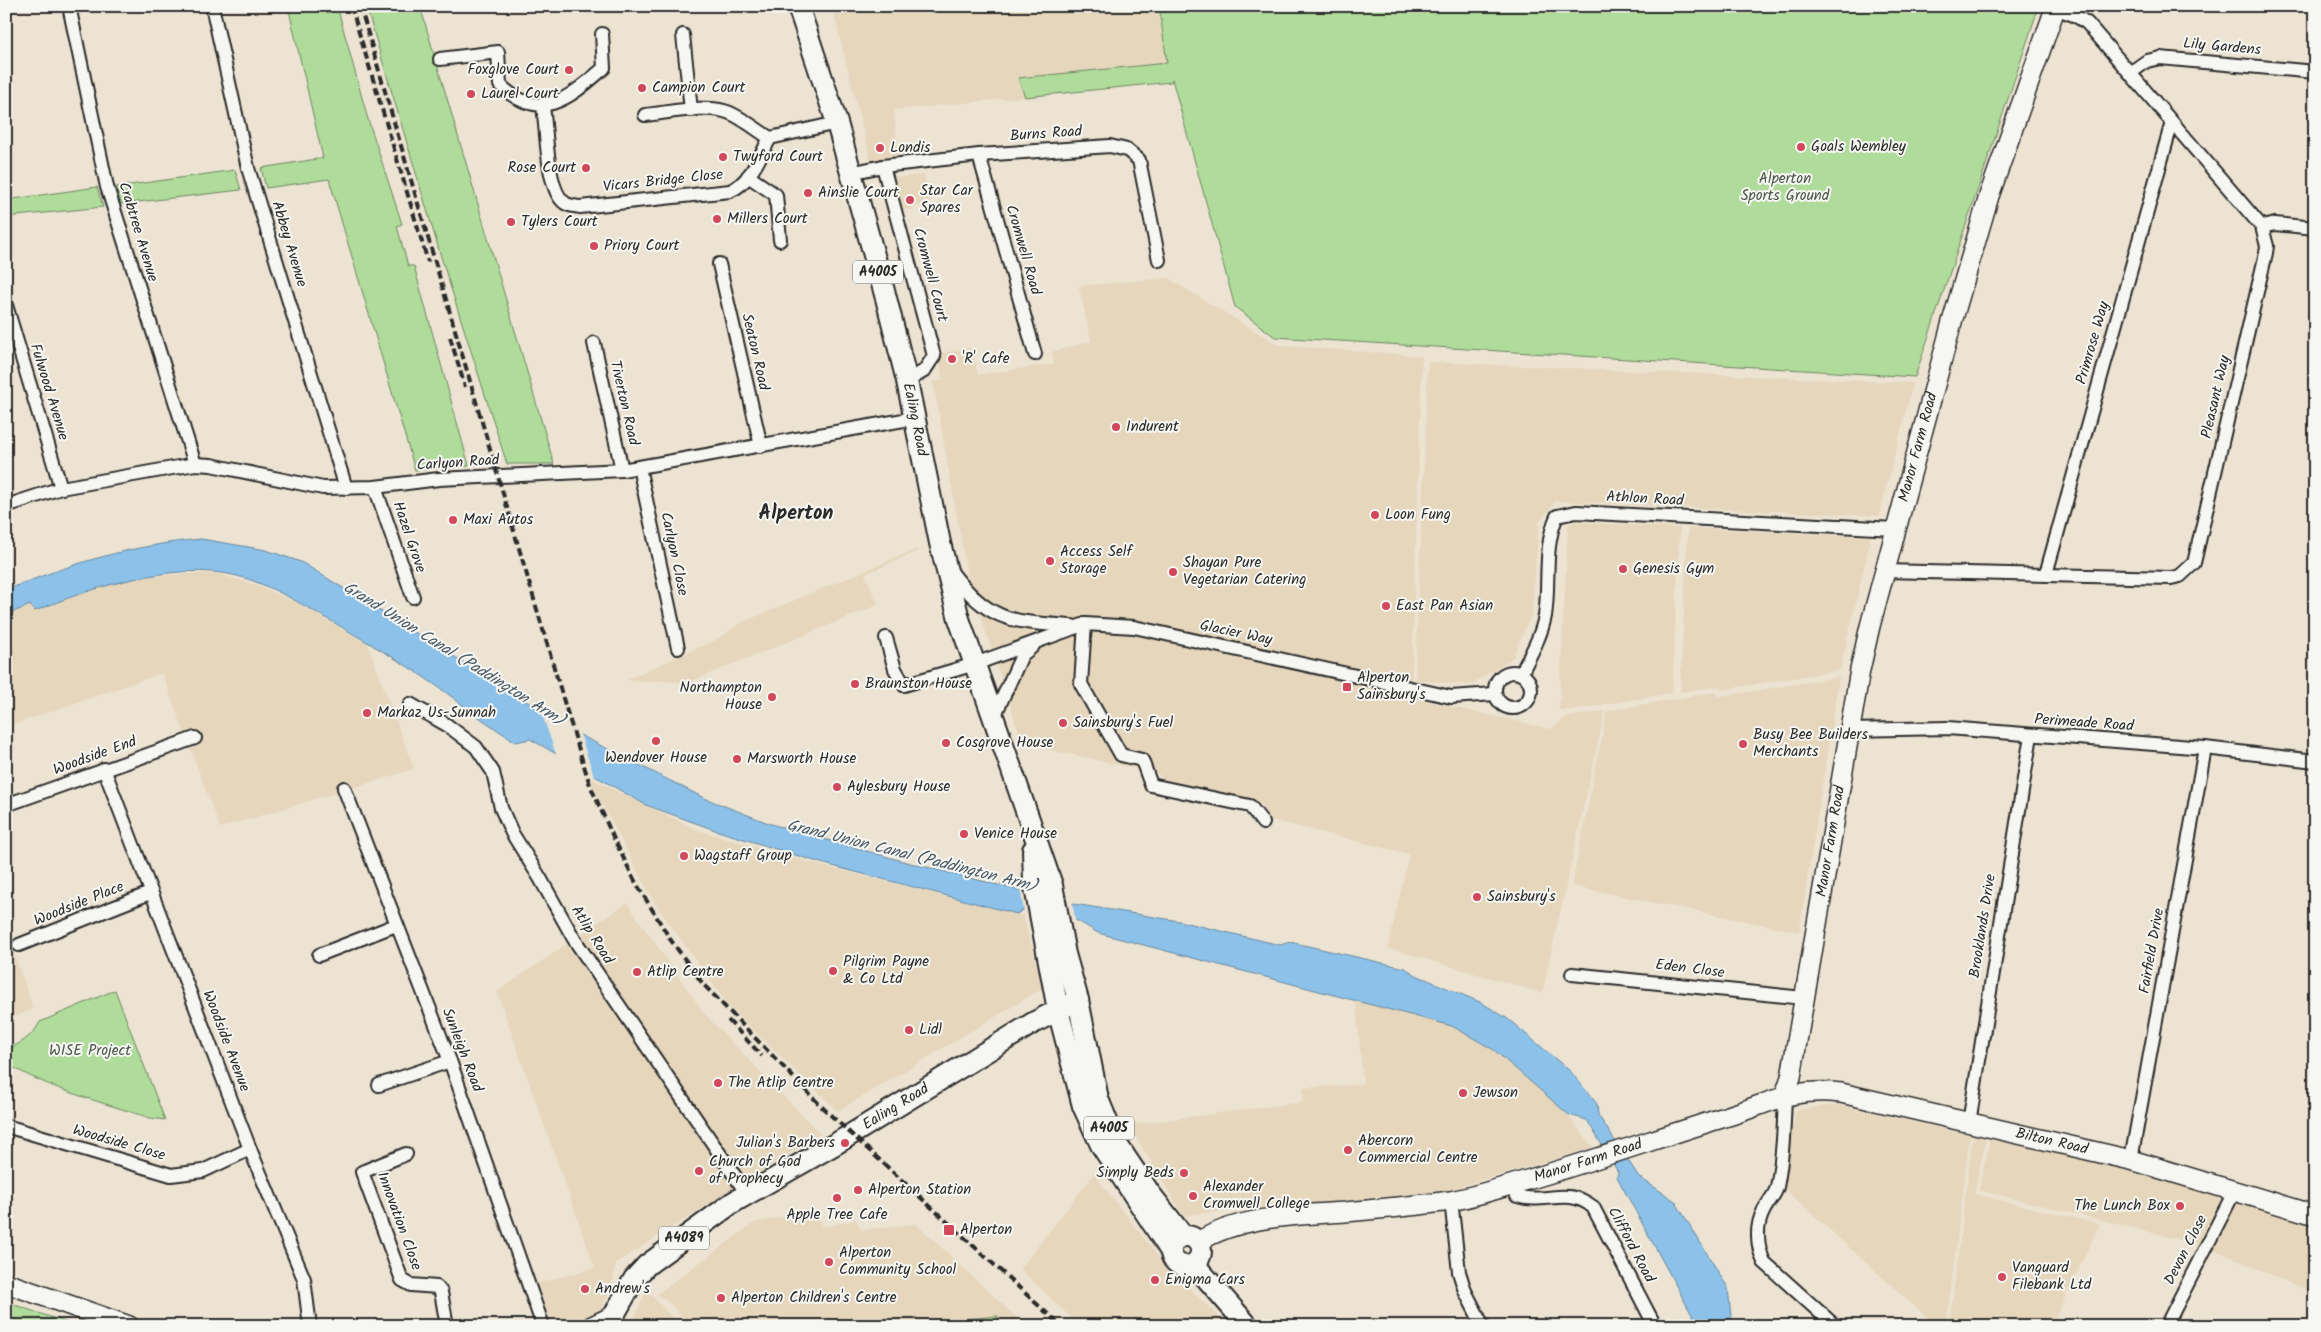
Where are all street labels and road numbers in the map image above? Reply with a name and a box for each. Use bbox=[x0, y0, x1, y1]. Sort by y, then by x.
street label: Lily Gardens bbox=[2182, 32, 2263, 62]
street label: Burns Road bbox=[1009, 119, 1083, 148]
street label: Vicars Bridge Close bbox=[602, 163, 725, 199]
street label: Crabtree Avenue bbox=[111, 179, 165, 285]
street label: Abbey Avenue bbox=[265, 198, 314, 290]
street label: Cromwell Road bbox=[999, 202, 1047, 298]
street label: Cromwell Court bbox=[906, 225, 954, 325]
road number: A4005 bbox=[853, 260, 903, 284]
street label: Primrose Way bbox=[2070, 298, 2117, 387]
street label: Seaton Road bbox=[734, 311, 776, 393]
street label: Fulwood Avenue bbox=[23, 341, 75, 444]
street label: Pleasant Way bbox=[2195, 352, 2237, 441]
street label: Tiverton Road bbox=[603, 358, 646, 448]
street label: Ealing Road bbox=[896, 381, 934, 459]
street label: Manor Farm Road bbox=[1892, 389, 1945, 505]
street label: Carlyon Road bbox=[416, 448, 501, 478]
street label: Athlon Road bbox=[1606, 485, 1685, 513]
street label: Hazel Grove bbox=[386, 498, 432, 576]
street label: Carlyon Close bbox=[653, 510, 695, 598]
street label: Glacier Way bbox=[1197, 614, 1275, 653]
street label: Perimeade Road bbox=[2034, 708, 2135, 738]
street label: Woodside End bbox=[50, 730, 141, 782]
street label: Manor Farm Road bbox=[1810, 783, 1852, 899]
street label: Brooklands Drive bbox=[1963, 872, 2003, 980]
street label: Woodside Place bbox=[30, 875, 128, 933]
street label: Atlip Road bbox=[564, 901, 620, 970]
street label: Fairfield Drive bbox=[2133, 906, 2171, 996]
street label: Eden Close bbox=[1654, 953, 1726, 985]
street label: Woodside Avenue bbox=[196, 987, 256, 1096]
street label: Sunleigh Road bbox=[435, 1004, 489, 1096]
street label: Ealing Road bbox=[858, 1077, 934, 1137]
road number: A4005 bbox=[1084, 1116, 1134, 1140]
street label: Woodside Close bbox=[70, 1118, 168, 1168]
street label: Bilton Road bbox=[2013, 1122, 2091, 1162]
street label: Manor Farm Road bbox=[1531, 1132, 1646, 1189]
street label: Innovation Close bbox=[370, 1168, 428, 1274]
street label: Clifford Road bbox=[1601, 1203, 1661, 1288]
street label: Devon Close bbox=[2158, 1210, 2214, 1289]
road number: A4089 bbox=[659, 1226, 709, 1250]

